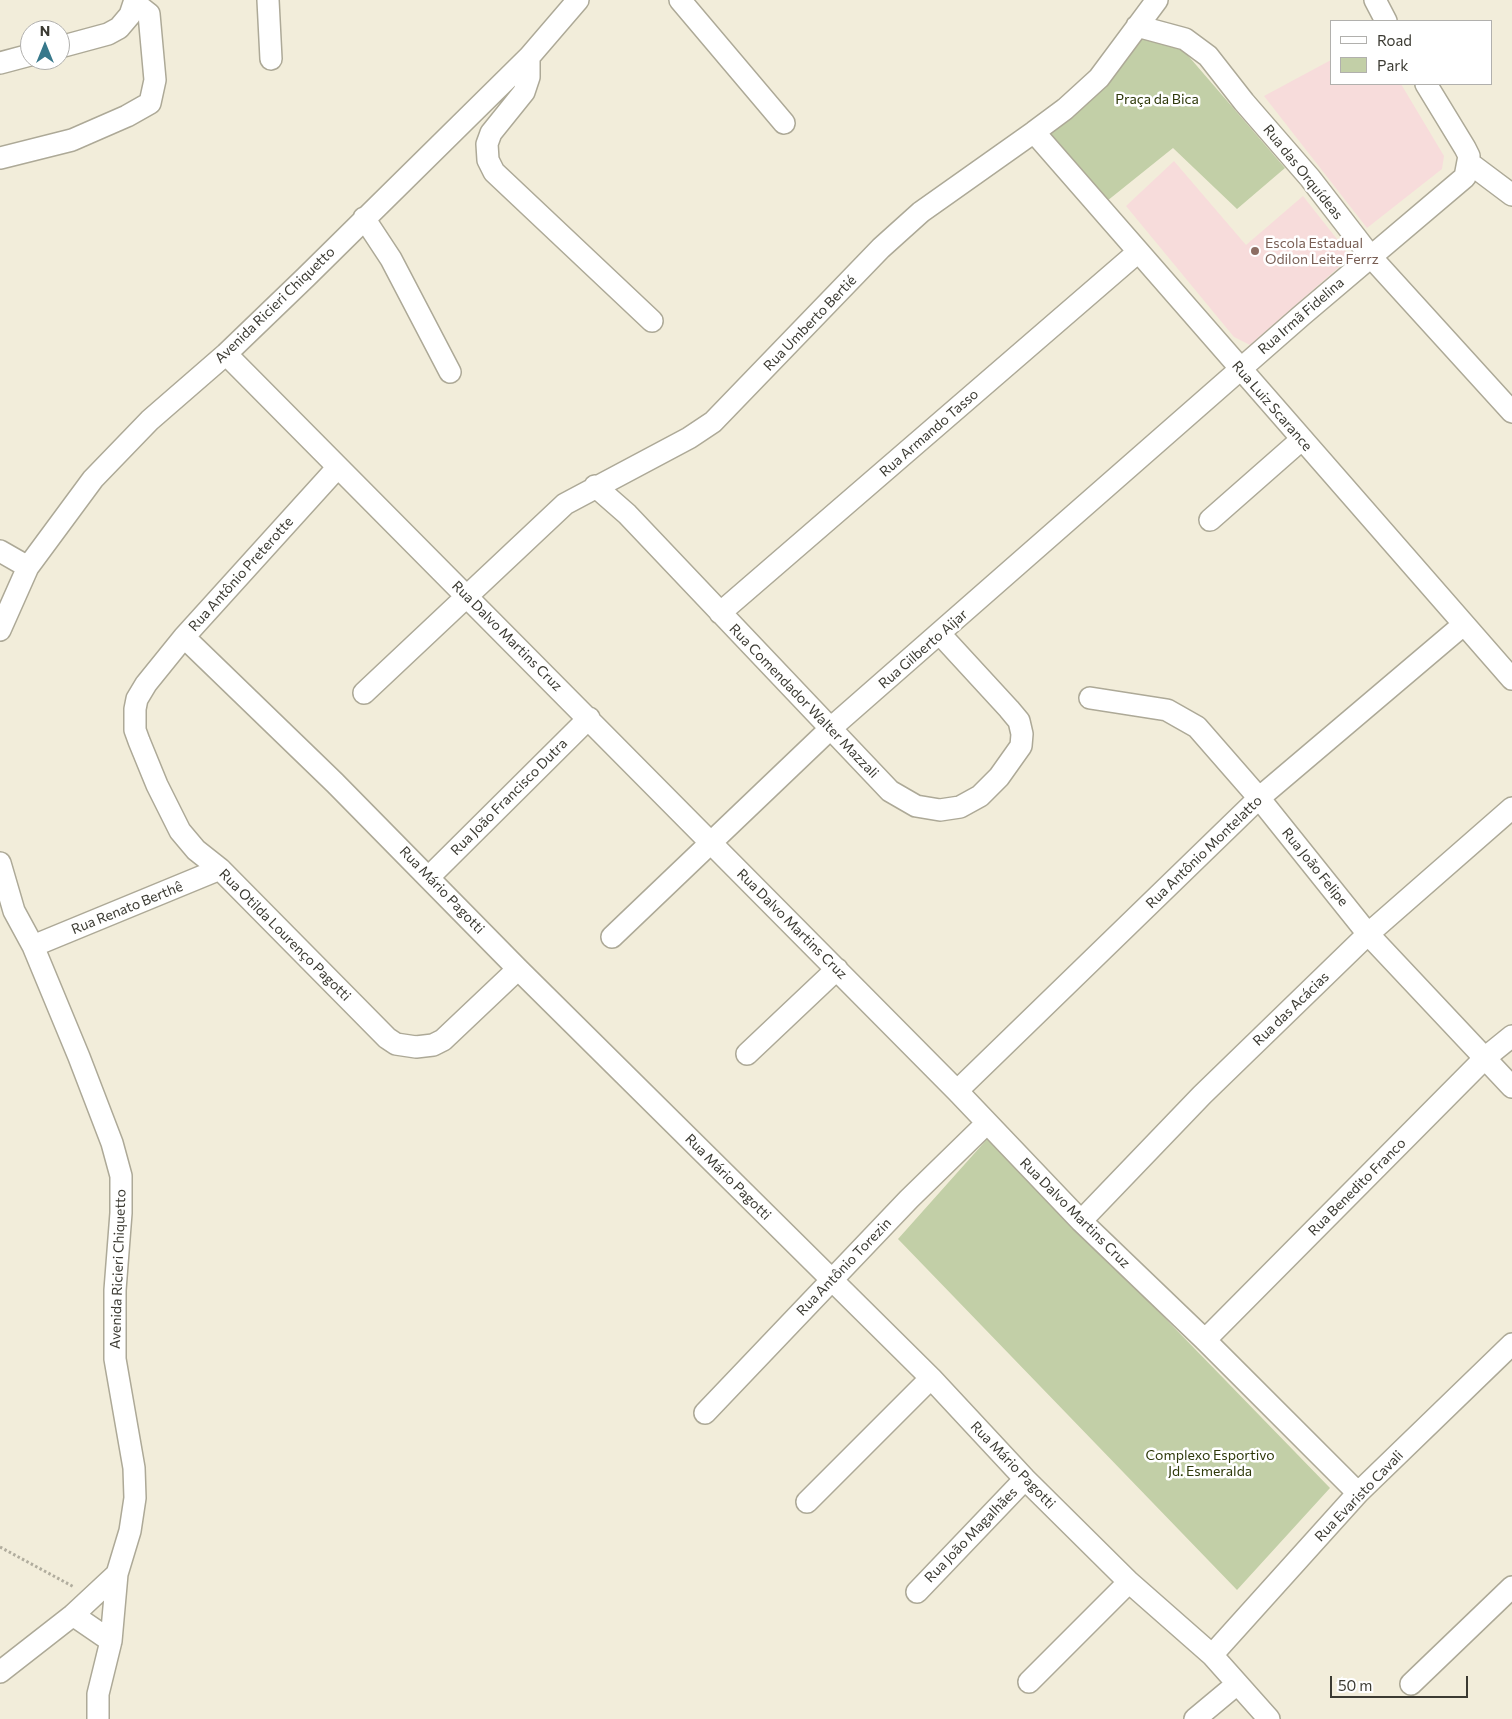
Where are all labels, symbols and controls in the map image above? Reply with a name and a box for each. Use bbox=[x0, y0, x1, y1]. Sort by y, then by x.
north arrow bbox=[20, 20, 70, 70]
legend bbox=[1330, 20, 1492, 85]
text: N bbox=[40, 22, 50, 39]
text: Road bbox=[1377, 31, 1412, 49]
text: Park bbox=[1377, 56, 1408, 74]
park label: Praça da Bica bbox=[1115, 91, 1199, 107]
street label: Rua das Orquídeas bbox=[1260, 121, 1346, 223]
place label: Escola Estadual Odilon Leite Ferrz bbox=[1265, 235, 1379, 268]
street label: Avenida Ricieri Chiquetto bbox=[212, 243, 338, 367]
marker: Escola Estadual Odilon Leite Ferrz bbox=[1249, 245, 1261, 257]
street label: Rua Umberto Bertié bbox=[760, 272, 860, 374]
street label: Rua Irmã Fidelina bbox=[1255, 274, 1347, 358]
street label: Rua Luiz Scarance bbox=[1228, 358, 1316, 454]
street label: Rua Armando Tasso bbox=[876, 386, 982, 480]
street label: Rua Antônio Preterotte bbox=[185, 513, 297, 635]
street label: Rua Dalvo Martins Cruz bbox=[448, 577, 566, 695]
street label: Rua Gilberto Aijar bbox=[875, 606, 971, 692]
street label: Rua Comendador Walter Mazzali bbox=[726, 621, 882, 781]
street label: Rua João Francisco Dutra bbox=[447, 735, 571, 859]
street label: Rua Antônio Montelatto bbox=[1142, 792, 1266, 912]
street label: Rua João Felipe bbox=[1278, 824, 1352, 910]
street label: Rua Mário Pagotti bbox=[396, 843, 488, 937]
street label: Rua Dalvo Martins Cruz bbox=[733, 865, 851, 983]
street label: Rua Otilda Lourenço Pagotti bbox=[216, 866, 354, 1004]
street label: Rua Renato Berthê bbox=[69, 878, 185, 938]
street label: Rua das Acácias bbox=[1249, 968, 1333, 1050]
street label: Rua Mário Pagotti bbox=[681, 1130, 775, 1224]
street label: Rua Benedito Franco bbox=[1305, 1135, 1409, 1239]
street label: Rua Dalvo Martins Cruz bbox=[1016, 1154, 1134, 1272]
street label: Avenida Ricieri Chiquetto bbox=[107, 1189, 129, 1349]
street label: Rua Antônio Torezin bbox=[793, 1215, 895, 1319]
street label: Rua Mário Pagotti bbox=[967, 1418, 1059, 1512]
park label: Complexo Esportivo Jd. Esmeralda bbox=[1145, 1447, 1275, 1480]
street label: Rua Evaristo Cavali bbox=[1311, 1447, 1407, 1545]
street label: Rua João Magalhães bbox=[921, 1484, 1021, 1586]
scale bar bbox=[1332, 1666, 1470, 1698]
text: 50 m bbox=[1338, 1676, 1372, 1694]

